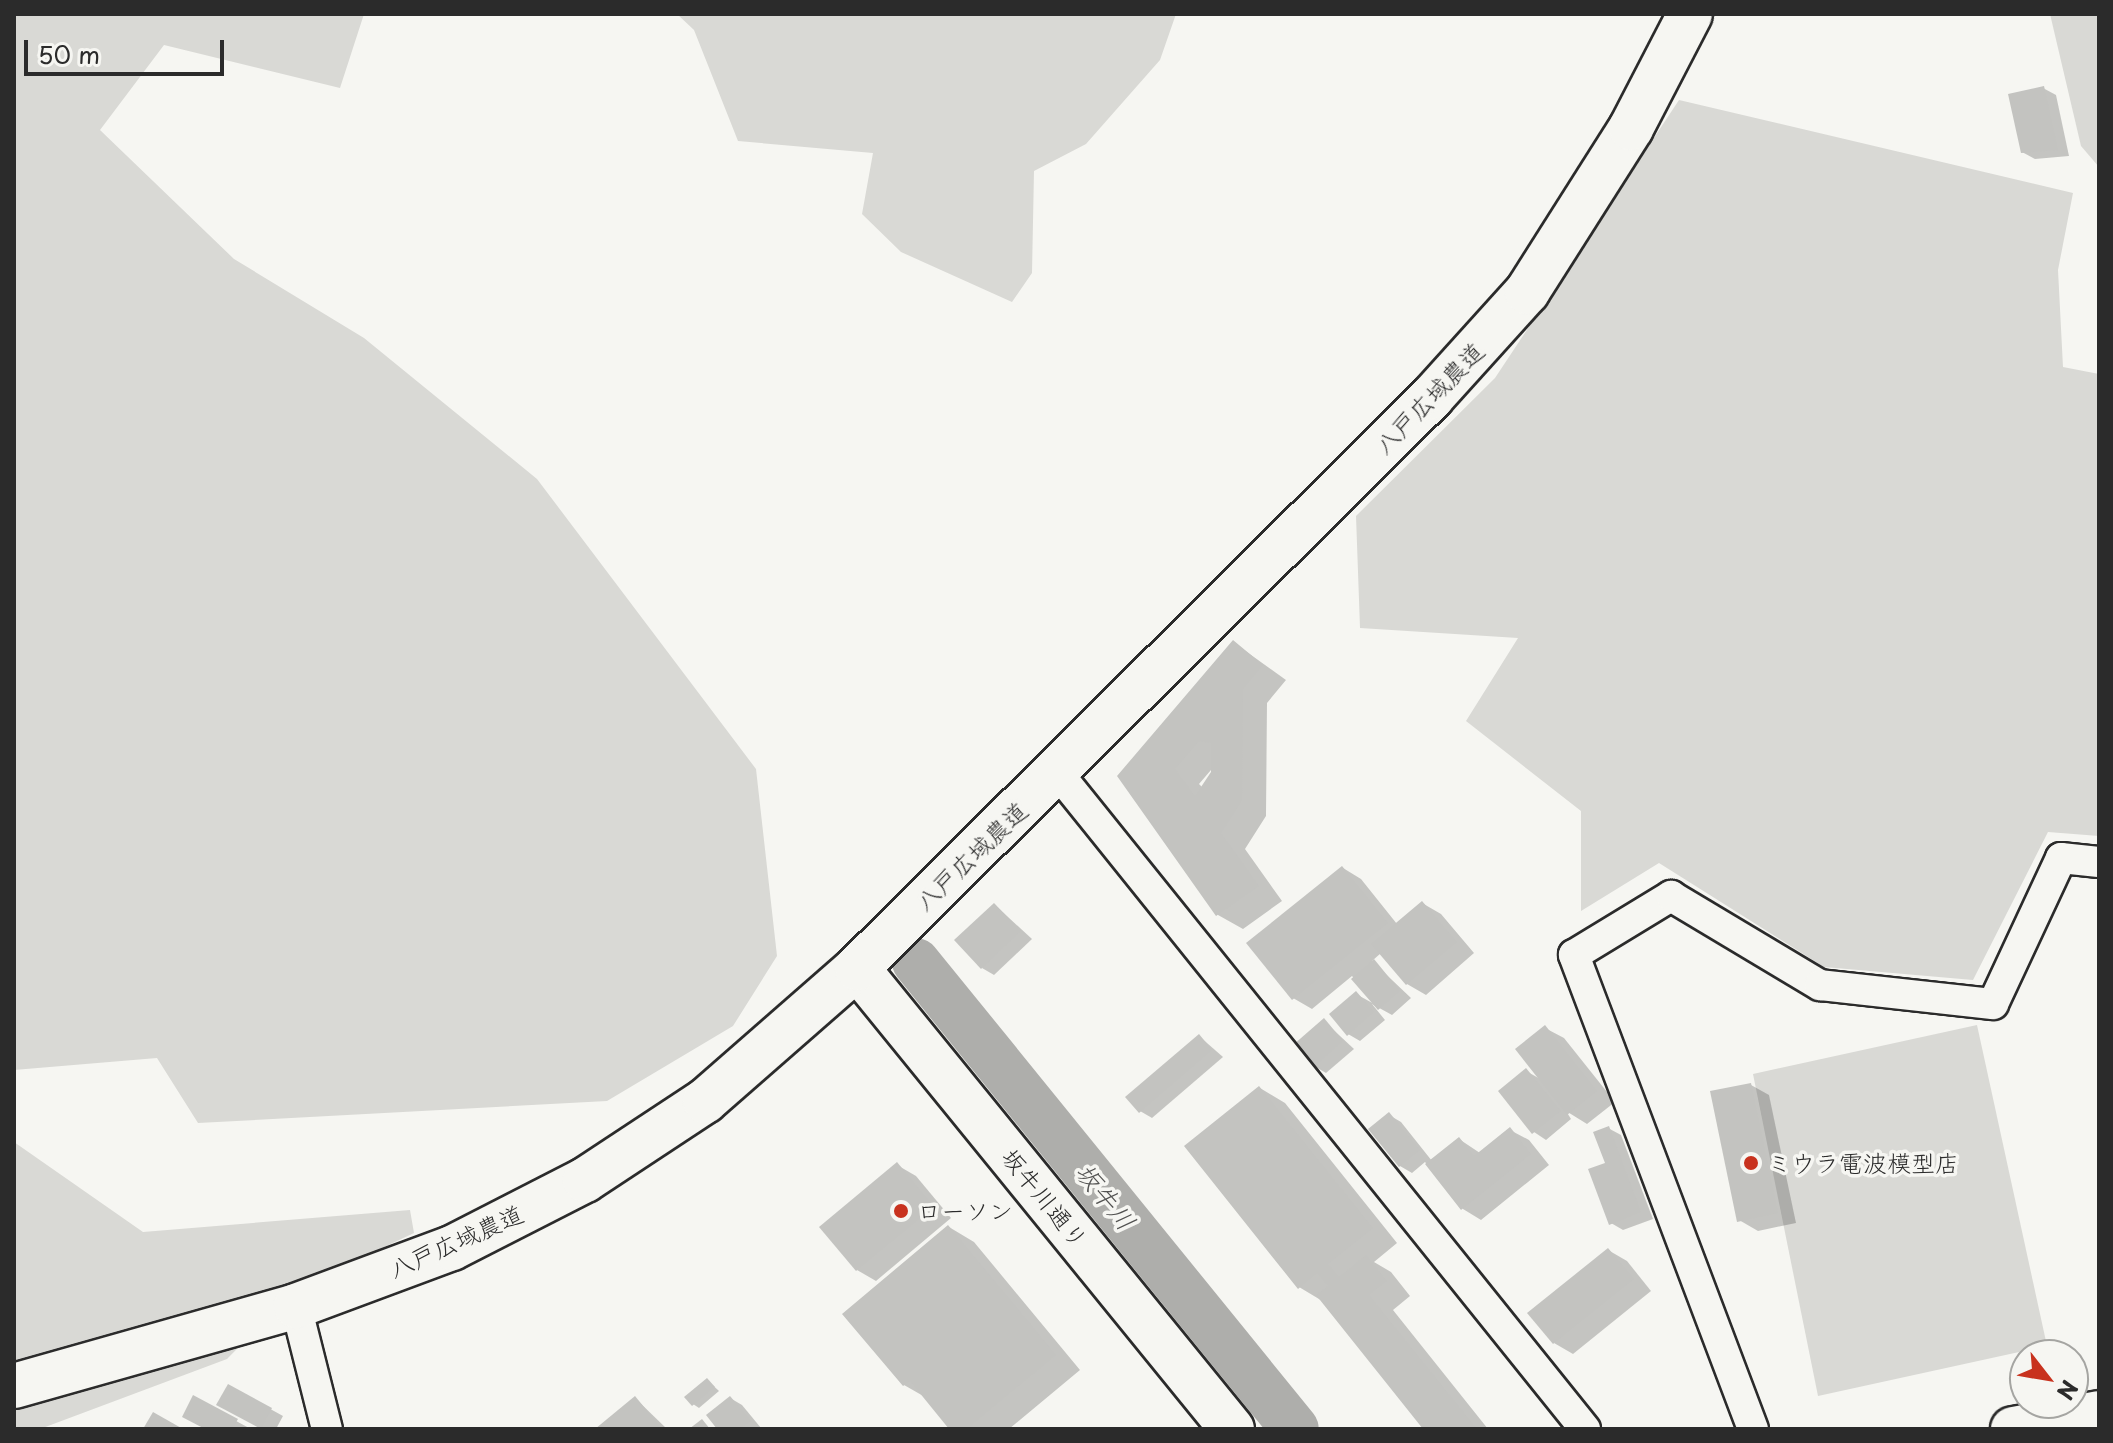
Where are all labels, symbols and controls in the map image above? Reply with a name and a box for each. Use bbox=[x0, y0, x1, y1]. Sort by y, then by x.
scale bar bbox=[28, 24, 228, 74]
text: 50 m bbox=[38, 36, 100, 72]
street label: 八戸広域農道 bbox=[1369, 336, 1489, 460]
street label: 八戸広域農道 bbox=[909, 796, 1033, 916]
street label: 坂牛川通り bbox=[996, 1142, 1094, 1254]
place label: ミウラ電波模型店 bbox=[1767, 1149, 1959, 1177]
marker: ミウラ電波模型店 bbox=[1742, 1154, 1760, 1172]
water label: 坂牛川 bbox=[1069, 1156, 1143, 1236]
place label: ローソン bbox=[917, 1197, 1013, 1225]
street label: 八戸広域農道 bbox=[384, 1199, 528, 1283]
marker: ローソン bbox=[892, 1202, 910, 1220]
north arrow bbox=[2009, 1339, 2089, 1419]
text: N bbox=[2050, 1375, 2087, 1407]

